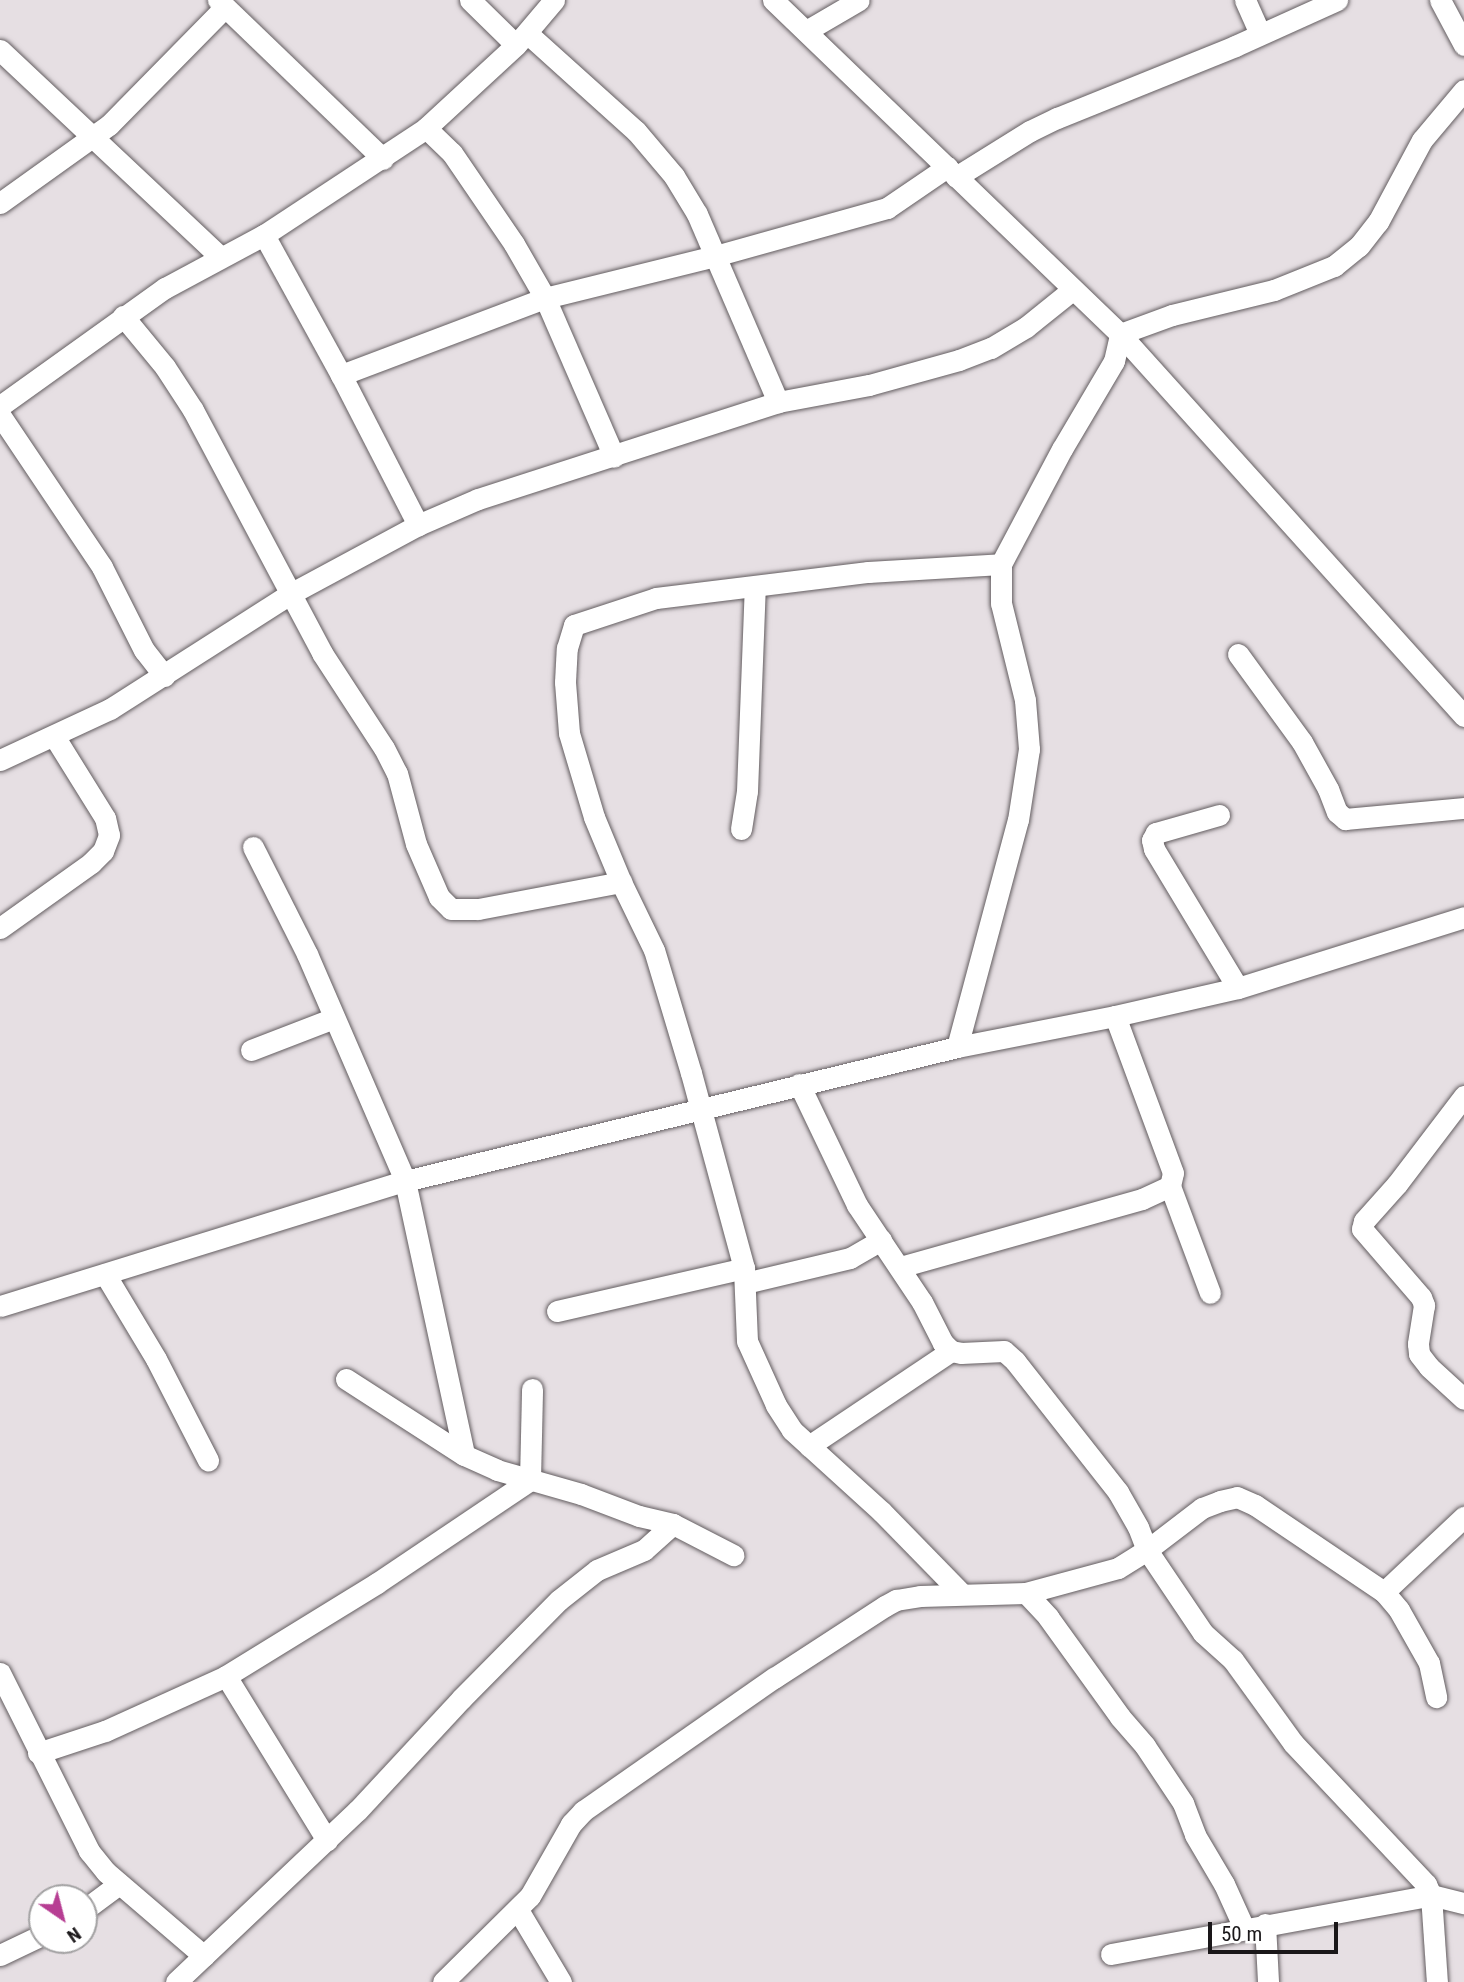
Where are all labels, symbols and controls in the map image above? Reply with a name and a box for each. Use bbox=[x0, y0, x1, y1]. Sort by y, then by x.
north arrow bbox=[28, 1884, 98, 1954]
scale bar bbox=[1212, 1909, 1342, 1953]
text: N bbox=[63, 1922, 86, 1948]
text: 50 m bbox=[1221, 1922, 1262, 1946]

